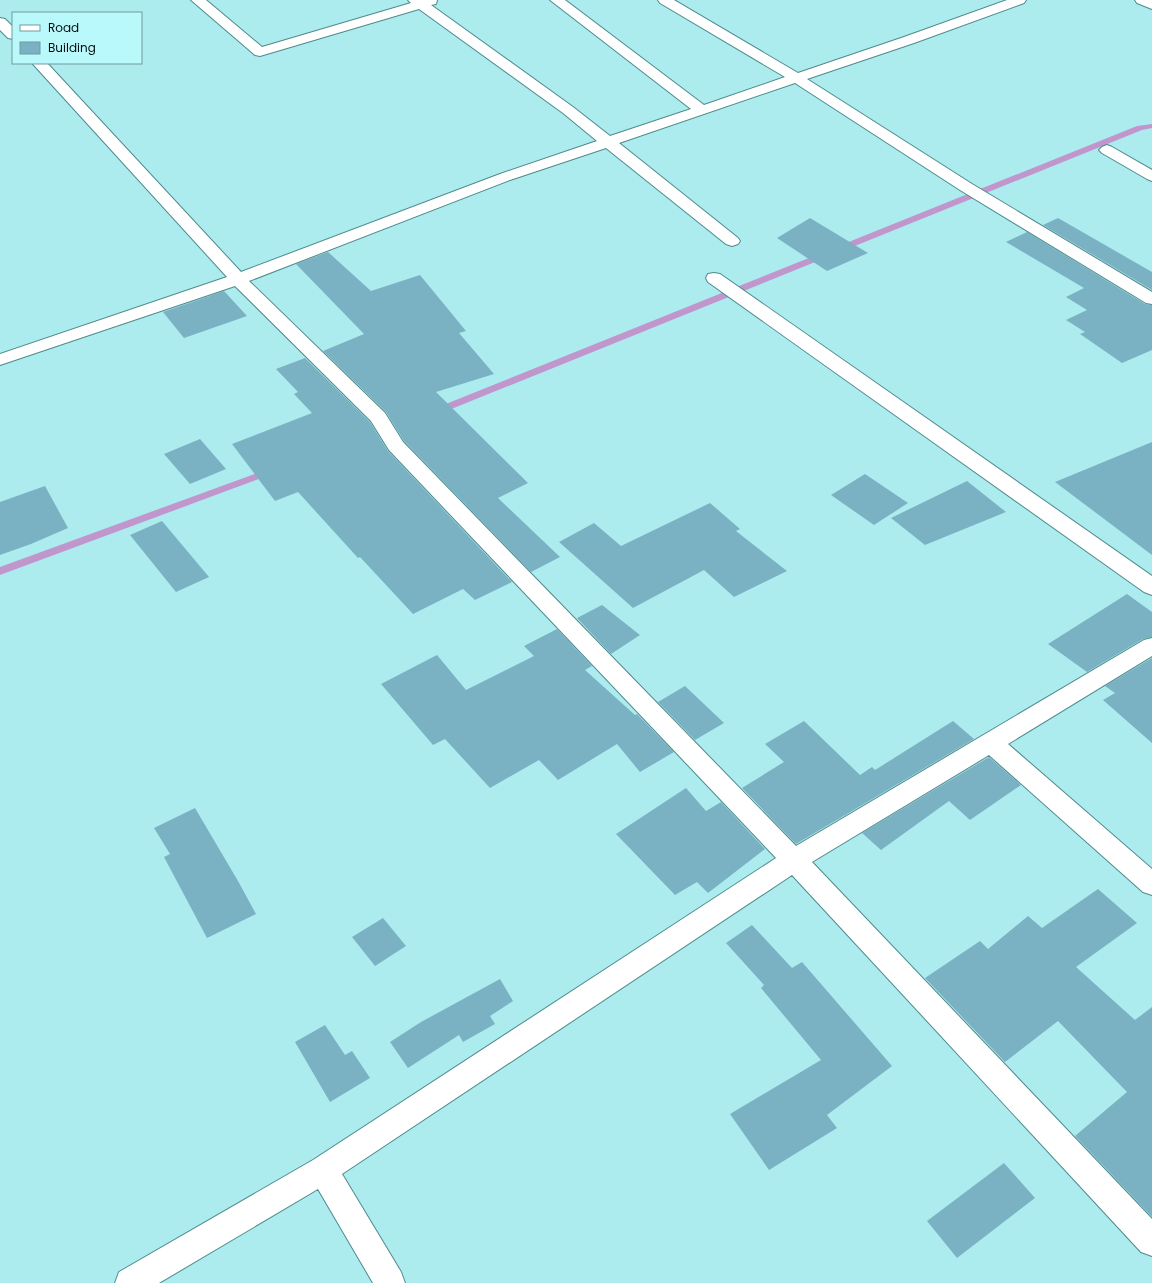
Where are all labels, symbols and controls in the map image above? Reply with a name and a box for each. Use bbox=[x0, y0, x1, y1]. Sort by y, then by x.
legend bbox=[12, 12, 142, 64]
text: Road bbox=[48, 19, 79, 36]
text: Building bbox=[48, 39, 96, 56]

